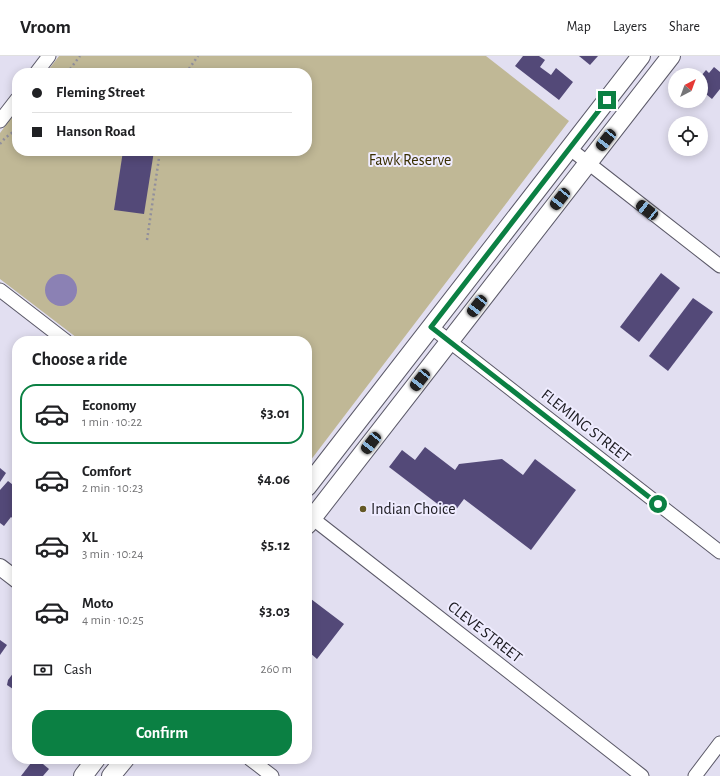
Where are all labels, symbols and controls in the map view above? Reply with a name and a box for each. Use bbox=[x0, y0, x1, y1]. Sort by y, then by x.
text: Vroom bbox=[20, 18, 71, 37]
text: Map bbox=[566, 20, 591, 34]
text: Layers bbox=[613, 20, 647, 34]
text: Share bbox=[669, 20, 700, 34]
north arrow bbox=[668, 68, 708, 108]
map controls bbox=[668, 68, 708, 156]
text: Fleming Street bbox=[56, 85, 145, 100]
route end bbox=[598, 91, 616, 109]
button: locate bbox=[668, 116, 708, 156]
text: Hanson Road bbox=[56, 124, 135, 139]
car bbox=[594, 127, 618, 153]
park label: Fawk Reserve bbox=[369, 152, 451, 168]
car bbox=[548, 186, 572, 212]
car bbox=[634, 198, 660, 222]
car bbox=[465, 293, 489, 319]
text: Choose a ride bbox=[32, 351, 127, 369]
car bbox=[408, 367, 432, 393]
street label: FLEMING STREET bbox=[538, 386, 634, 466]
icon: car bbox=[34, 396, 70, 432]
text: Economy bbox=[82, 398, 136, 413]
text: $3.01 bbox=[260, 406, 290, 421]
text: 1 min · 10:22 bbox=[82, 416, 142, 429]
car bbox=[359, 430, 383, 456]
icon: car bbox=[34, 462, 70, 498]
text: Comfort bbox=[82, 464, 131, 479]
text: $4.06 bbox=[257, 472, 290, 487]
text: 2 min · 10:23 bbox=[82, 482, 143, 495]
route start bbox=[649, 495, 667, 513]
place label: Indian Choice bbox=[371, 501, 456, 517]
marker: Indian Choice bbox=[358, 504, 368, 514]
icon: car bbox=[34, 528, 70, 564]
text: XL bbox=[82, 530, 98, 545]
text: $5.12 bbox=[261, 538, 290, 553]
text: 3 min · 10:24 bbox=[82, 548, 144, 561]
icon: car bbox=[34, 594, 70, 630]
text: Moto bbox=[82, 596, 114, 611]
street label: CLEVE STREET bbox=[445, 598, 525, 666]
text: $3.03 bbox=[259, 604, 290, 619]
text: 4 min · 10:25 bbox=[82, 614, 144, 627]
icon: cash bbox=[32, 659, 54, 681]
text: Cash bbox=[64, 662, 92, 677]
text: 260 m bbox=[261, 663, 292, 676]
button: Confirm bbox=[32, 710, 292, 756]

